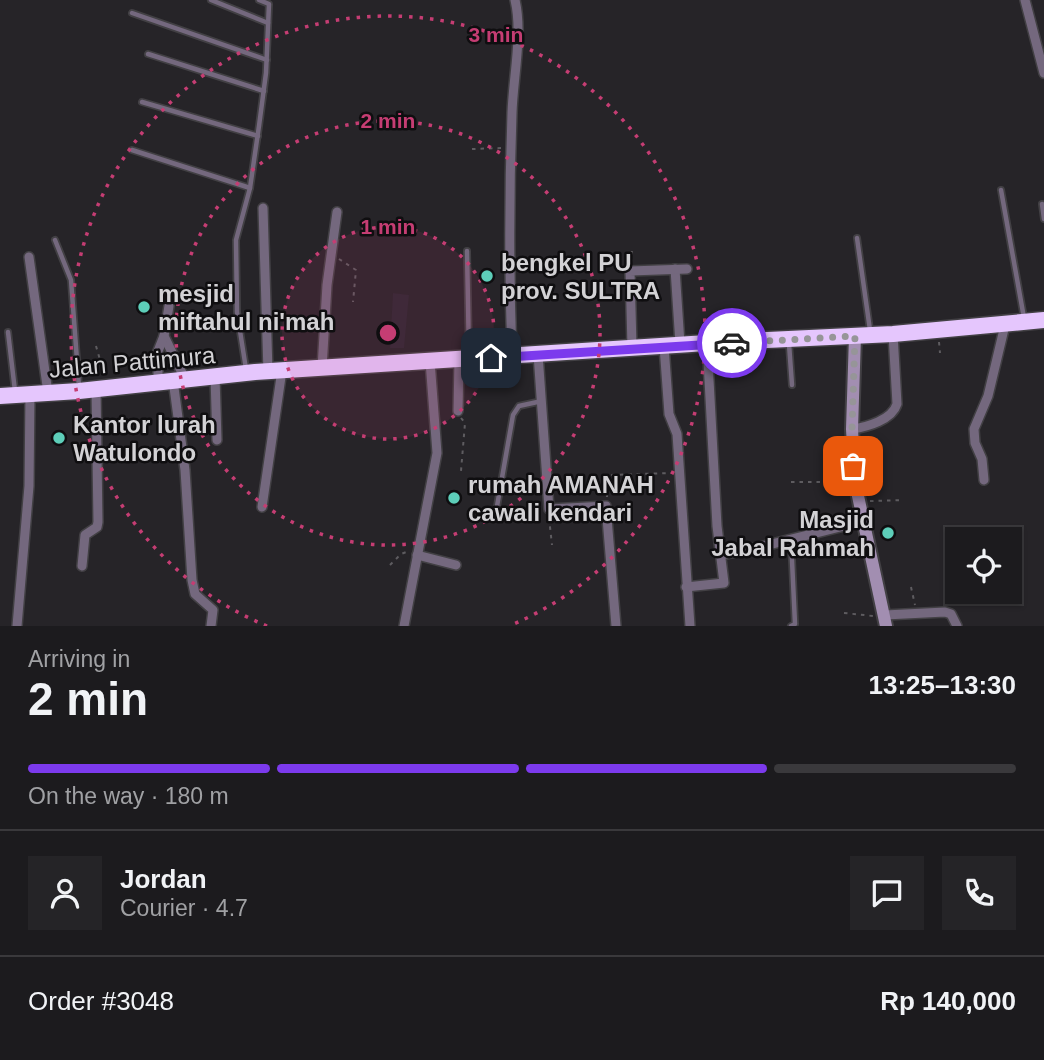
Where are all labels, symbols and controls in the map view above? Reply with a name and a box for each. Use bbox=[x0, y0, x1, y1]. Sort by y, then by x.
text: 3 min bbox=[469, 23, 523, 46]
text: 2 min bbox=[361, 109, 415, 132]
text: 1 min bbox=[361, 215, 415, 238]
place label: bengkel PU prov. SULTRA bbox=[501, 249, 660, 304]
marker: bengkel PU prov. SULTRA bbox=[479, 268, 495, 284]
place label: mesjid miftahul ni'mah bbox=[158, 280, 334, 335]
marker: mesjid miftahul ni'mah bbox=[136, 299, 152, 315]
courier bbox=[697, 308, 767, 378]
centre of rings bbox=[376, 321, 400, 345]
icon: car bbox=[713, 324, 751, 362]
pin bbox=[461, 328, 521, 388]
icon: home bbox=[472, 339, 510, 377]
street label: Jalan Pattimura bbox=[48, 341, 217, 383]
place label: Kantor lurah Watulondo bbox=[73, 411, 216, 466]
marker: Kantor lurah Watulondo bbox=[51, 430, 67, 446]
pin bbox=[823, 436, 883, 496]
icon: bag bbox=[834, 447, 872, 485]
place label: rumah AMANAH cawali kendari bbox=[468, 471, 654, 526]
marker: rumah AMANAH cawali kendari bbox=[446, 490, 462, 506]
place label: Masjid Jabal Rahmah bbox=[711, 506, 874, 561]
marker: Masjid Jabal Rahmah bbox=[880, 525, 896, 541]
map controls bbox=[945, 527, 1022, 604]
button: locate bbox=[945, 527, 1022, 604]
text: Arriving in bbox=[28, 646, 130, 672]
text: 13:25–13:30 bbox=[869, 670, 1016, 700]
text: 2 min bbox=[28, 673, 148, 725]
text: On the way · 180 m bbox=[28, 783, 229, 809]
button: person bbox=[28, 856, 102, 930]
button: chat bbox=[850, 856, 924, 930]
button: phone bbox=[942, 856, 1016, 930]
text: Jordan bbox=[120, 864, 207, 894]
text: Courier · 4.7 bbox=[120, 895, 248, 921]
text: Order #3048 bbox=[28, 986, 174, 1016]
text: Rp 140,000 bbox=[880, 986, 1016, 1016]

